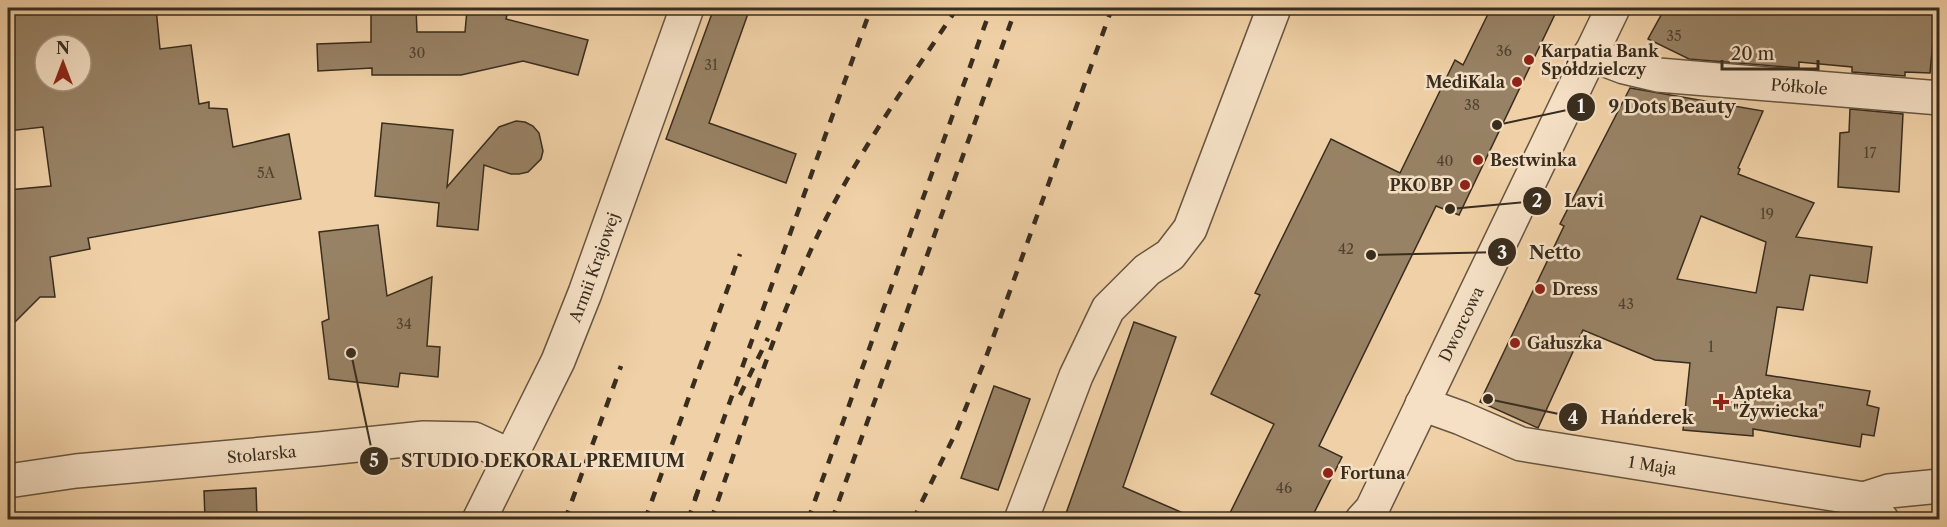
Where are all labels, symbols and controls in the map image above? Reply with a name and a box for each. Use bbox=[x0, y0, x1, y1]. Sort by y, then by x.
house number: 35 bbox=[1666, 27, 1682, 45]
north arrow bbox=[33, 33, 93, 93]
scale bar bbox=[1722, 33, 1818, 71]
text: N bbox=[56, 38, 70, 58]
place label: Karpatia Bank Spółdzielczy bbox=[1541, 41, 1659, 79]
house number: 36 bbox=[1496, 42, 1512, 60]
text: 20 m bbox=[1731, 43, 1775, 65]
house number: 30 bbox=[409, 44, 425, 62]
marker: Karpatia Bank Spółdzielczy bbox=[1522, 53, 1536, 67]
house number: 31 bbox=[704, 56, 718, 74]
place label: MediKala bbox=[1426, 72, 1506, 92]
street label: Półkole bbox=[1770, 74, 1828, 99]
marker: MediKala bbox=[1510, 75, 1524, 89]
callout: 9 Dots Beauty bbox=[1566, 89, 1748, 125]
house number: 38 bbox=[1464, 96, 1480, 114]
text: 1 bbox=[1577, 96, 1585, 118]
text: 9 Dots Beauty bbox=[1608, 96, 1737, 118]
house number: 17 bbox=[1864, 144, 1876, 162]
place label: Bestwinka bbox=[1490, 150, 1577, 170]
house number: 40 bbox=[1437, 152, 1454, 170]
marker: Bestwinka bbox=[1471, 153, 1485, 167]
house number: 5A bbox=[257, 164, 276, 182]
place label: PKO BP bbox=[1389, 175, 1453, 195]
marker: PKO BP bbox=[1458, 178, 1472, 192]
callout: Lavi bbox=[1522, 183, 1616, 219]
text: 2 bbox=[1532, 190, 1542, 212]
text: Lavi bbox=[1564, 190, 1605, 212]
house number: 19 bbox=[1760, 205, 1774, 223]
street label: Armii Krajowej bbox=[564, 210, 623, 326]
callout: Netto bbox=[1487, 234, 1593, 270]
house number: 42 bbox=[1338, 240, 1354, 258]
text: 3 bbox=[1497, 242, 1507, 264]
text: Netto bbox=[1529, 242, 1581, 264]
place label: Dress bbox=[1552, 279, 1598, 299]
marker: Dress bbox=[1533, 282, 1547, 296]
street label: Dworcowa bbox=[1434, 283, 1488, 365]
house number: 43 bbox=[1618, 295, 1634, 313]
house number: 34 bbox=[396, 315, 412, 333]
place label: Gałuszka bbox=[1527, 333, 1603, 353]
marker: Gałuszka bbox=[1508, 336, 1522, 350]
house number: 1 bbox=[1708, 338, 1714, 356]
place label: Apteka "Żywiecka" bbox=[1732, 383, 1824, 421]
marker: Apteka "Żywiecka" bbox=[1714, 395, 1728, 409]
callout: Hańderek bbox=[1558, 399, 1705, 435]
text: 4 bbox=[1568, 407, 1578, 429]
text: Hańderek bbox=[1600, 407, 1695, 429]
street label: Stolarska bbox=[226, 441, 298, 467]
callout: STUDIO DEKORAL PREMIUM bbox=[359, 443, 697, 479]
text: 5 bbox=[369, 450, 379, 472]
text: STUDIO DEKORAL PREMIUM bbox=[401, 450, 685, 472]
street label: 1 Maja bbox=[1627, 451, 1679, 479]
place label: Fortuna bbox=[1340, 463, 1406, 483]
marker: Fortuna bbox=[1321, 466, 1335, 480]
house number: 46 bbox=[1276, 479, 1292, 497]

